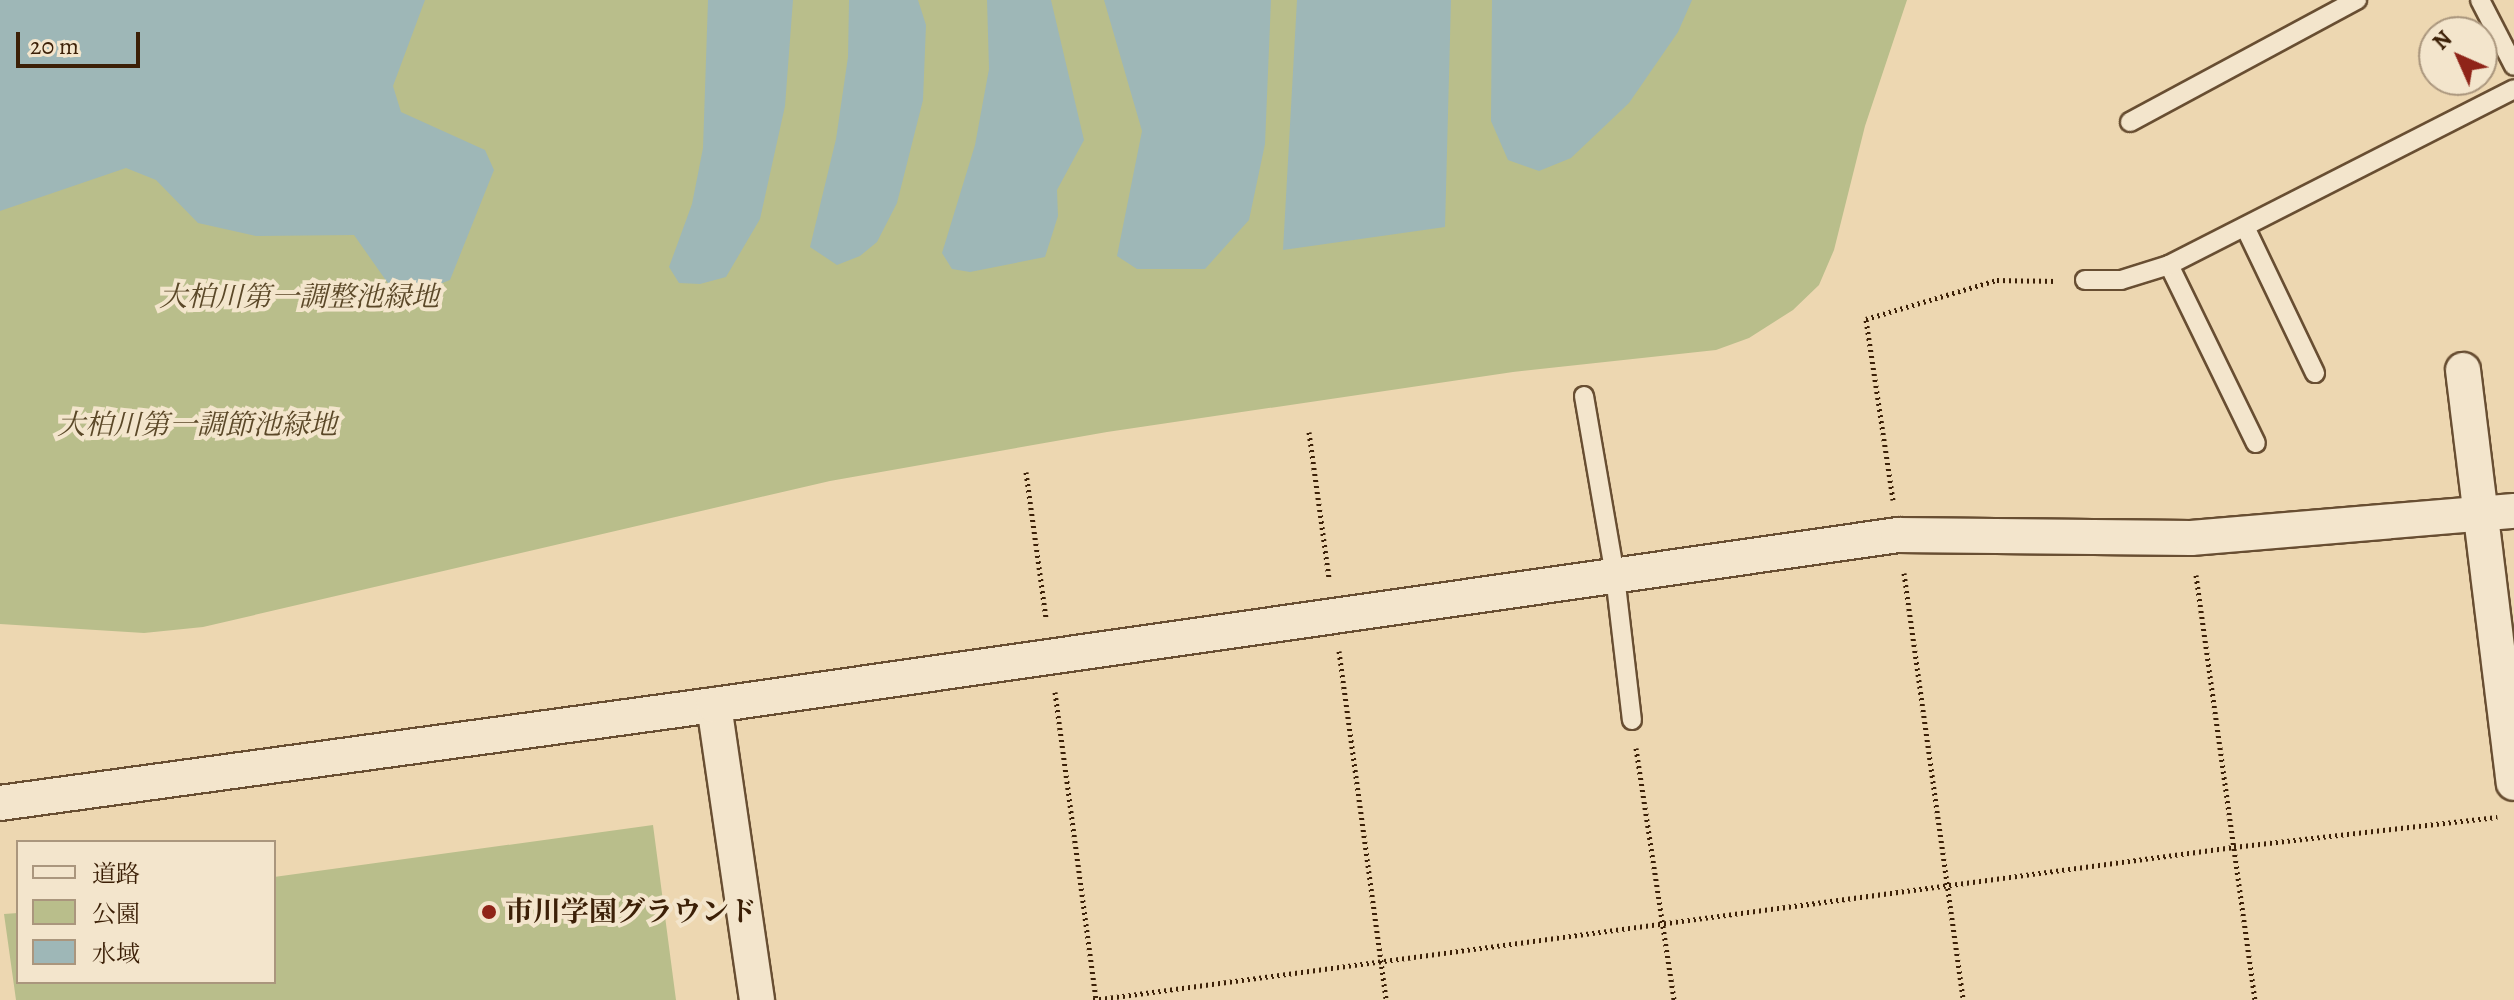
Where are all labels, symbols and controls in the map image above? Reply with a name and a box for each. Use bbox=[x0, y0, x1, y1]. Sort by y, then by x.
scale bar bbox=[20, 16, 144, 66]
north arrow bbox=[2418, 16, 2498, 96]
text: N bbox=[2426, 24, 2459, 57]
text: 20 m bbox=[30, 30, 79, 62]
park label: 大柏川第一調整池緑地 bbox=[159, 280, 439, 314]
park label: 大柏川第一調節池緑地 bbox=[57, 408, 337, 442]
legend bbox=[16, 840, 276, 984]
text: 道路 bbox=[92, 858, 140, 890]
place label: 市川学園グラウンド bbox=[505, 895, 757, 929]
text: 公園 bbox=[92, 898, 140, 930]
marker: 市川学園グラウンド bbox=[480, 903, 498, 921]
text: 水域 bbox=[92, 938, 140, 970]

